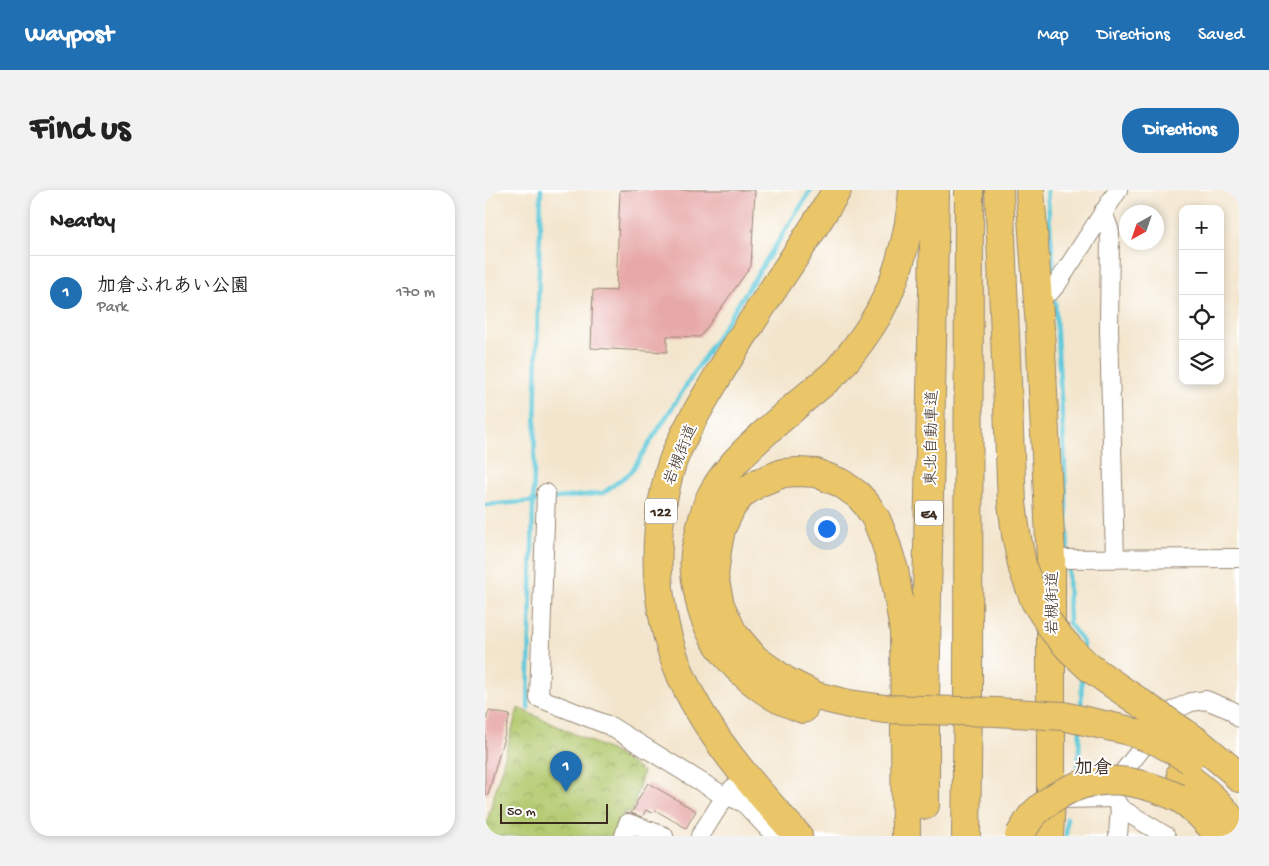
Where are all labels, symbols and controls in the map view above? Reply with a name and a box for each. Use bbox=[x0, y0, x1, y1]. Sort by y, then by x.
text: Waypost bbox=[25, 21, 113, 50]
text: Map bbox=[1037, 25, 1069, 46]
text: Directions bbox=[1097, 25, 1170, 46]
text: Saved bbox=[1198, 25, 1244, 46]
button: Directions bbox=[1122, 108, 1239, 153]
text: Find us bbox=[30, 110, 130, 151]
north arrow bbox=[1119, 205, 1164, 250]
map controls bbox=[1179, 205, 1224, 385]
button: + bbox=[1179, 205, 1224, 250]
text: Nearby bbox=[50, 210, 115, 235]
button: − bbox=[1179, 250, 1224, 295]
text: 加倉ふれあい公園 bbox=[97, 276, 249, 299]
text: 1 bbox=[63, 284, 69, 303]
text: 170 m bbox=[396, 284, 435, 303]
button: locate bbox=[1179, 295, 1224, 340]
text: Park bbox=[97, 299, 128, 318]
button: layers bbox=[1179, 340, 1224, 385]
street label: 東北自動車道 bbox=[921, 390, 944, 486]
street label: 岩槻街道 bbox=[661, 422, 703, 489]
road number: 122 bbox=[645, 498, 677, 524]
road number: E4 bbox=[915, 500, 943, 526]
your location bbox=[814, 516, 840, 542]
street label: 岩槻街道 bbox=[1044, 571, 1064, 635]
pin: 1 bbox=[550, 751, 582, 792]
district label: 加倉 bbox=[1074, 757, 1112, 781]
scale bar bbox=[500, 801, 607, 824]
text: 50 m bbox=[507, 804, 536, 821]

